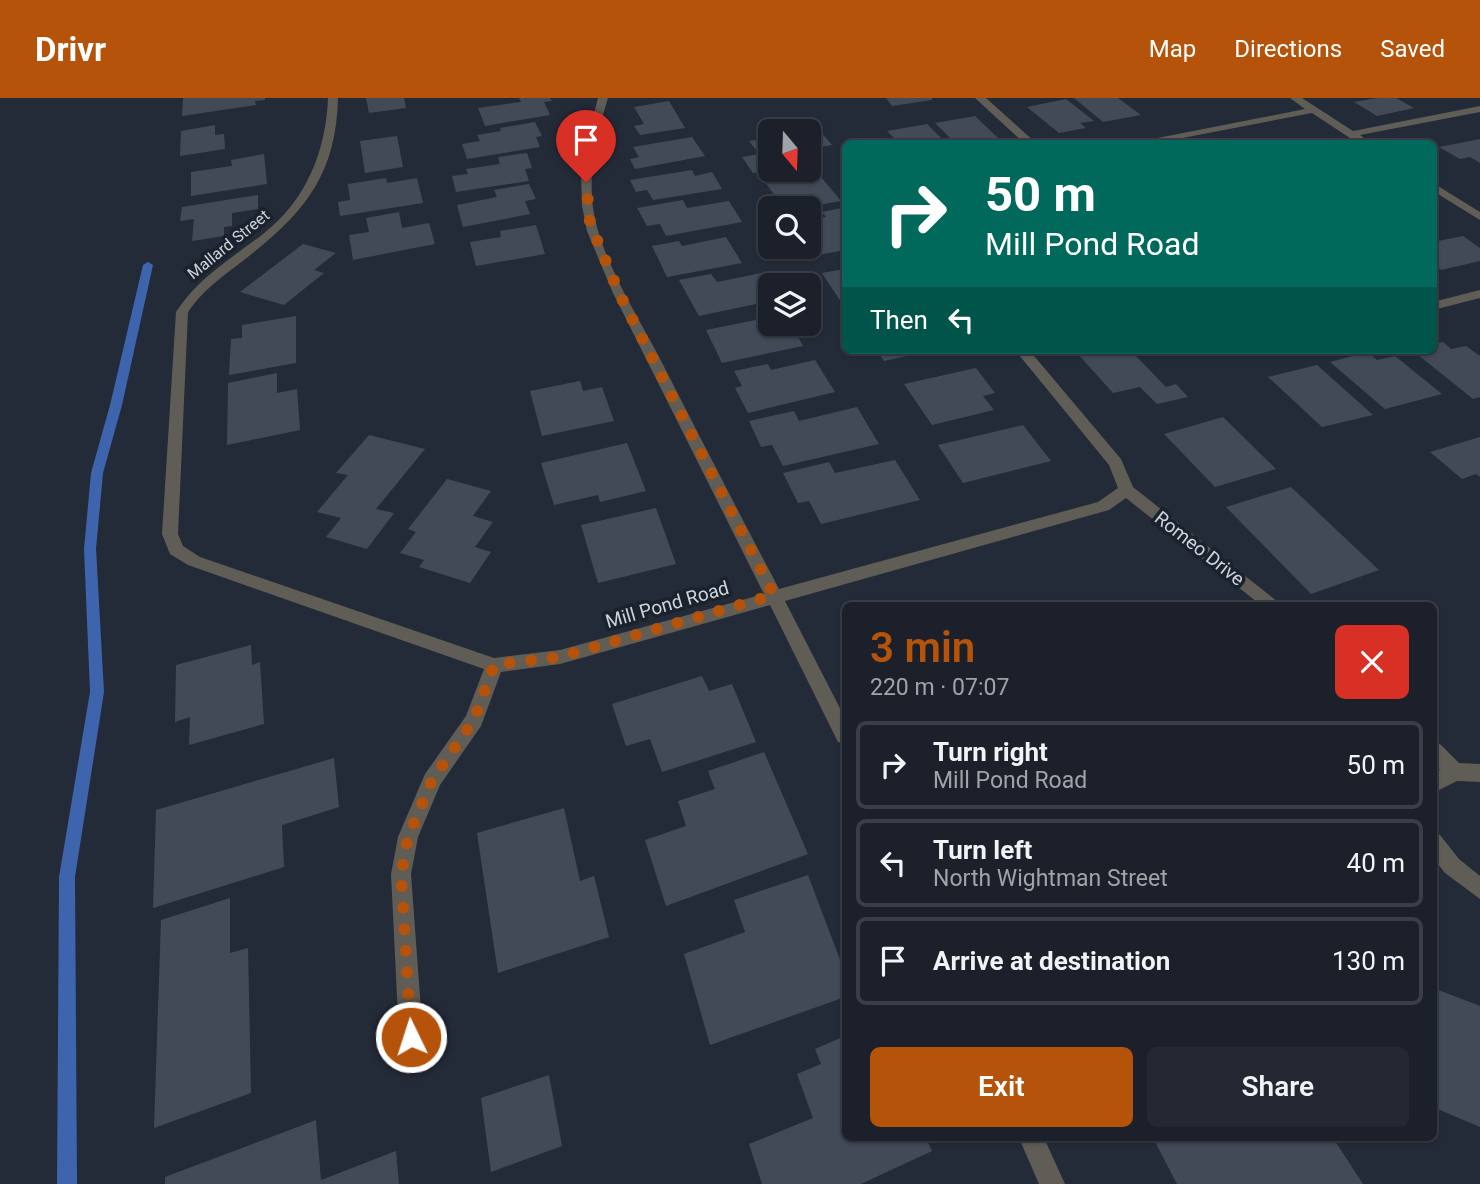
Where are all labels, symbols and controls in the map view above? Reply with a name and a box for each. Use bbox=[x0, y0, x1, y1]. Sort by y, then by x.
text: Drivr bbox=[35, 30, 106, 69]
text: Map bbox=[1149, 35, 1196, 63]
text: Directions bbox=[1234, 35, 1342, 63]
text: Saved bbox=[1380, 35, 1445, 63]
pin bbox=[556, 110, 616, 182]
north arrow bbox=[758, 119, 821, 182]
map controls bbox=[758, 119, 821, 336]
icon: arrive bbox=[567, 121, 605, 159]
text: 50 m bbox=[985, 166, 1096, 223]
icon: right bbox=[870, 168, 961, 259]
button: search bbox=[758, 196, 821, 259]
street label: Mallard Street bbox=[184, 206, 273, 283]
text: Mill Pond Road bbox=[985, 225, 1200, 263]
button: layers bbox=[758, 273, 821, 336]
icon: left bbox=[942, 301, 980, 339]
text: Then bbox=[870, 305, 928, 335]
street label: Romeo Drive bbox=[1150, 506, 1249, 591]
street label: Mill Pond Road bbox=[603, 576, 732, 633]
text: 3 min bbox=[870, 623, 975, 672]
button: close bbox=[1335, 625, 1409, 699]
text: 220 m · 07:07 bbox=[870, 674, 1009, 701]
text: Turn right bbox=[933, 737, 1048, 767]
icon: right bbox=[874, 746, 912, 784]
text: 50 m bbox=[1347, 750, 1405, 780]
text: Mill Pond Road bbox=[933, 767, 1087, 794]
text: Turn left bbox=[933, 835, 1032, 865]
icon: left bbox=[874, 844, 912, 882]
text: 40 m bbox=[1347, 848, 1405, 878]
text: North Wightman Street bbox=[933, 865, 1168, 892]
icon: arrive bbox=[874, 942, 912, 980]
text: Arrive at destination bbox=[933, 946, 1170, 976]
text: 130 m bbox=[1332, 946, 1405, 976]
position arrow bbox=[374, 1000, 448, 1074]
button: Exit bbox=[870, 1047, 1133, 1127]
button: Share bbox=[1147, 1047, 1409, 1127]

